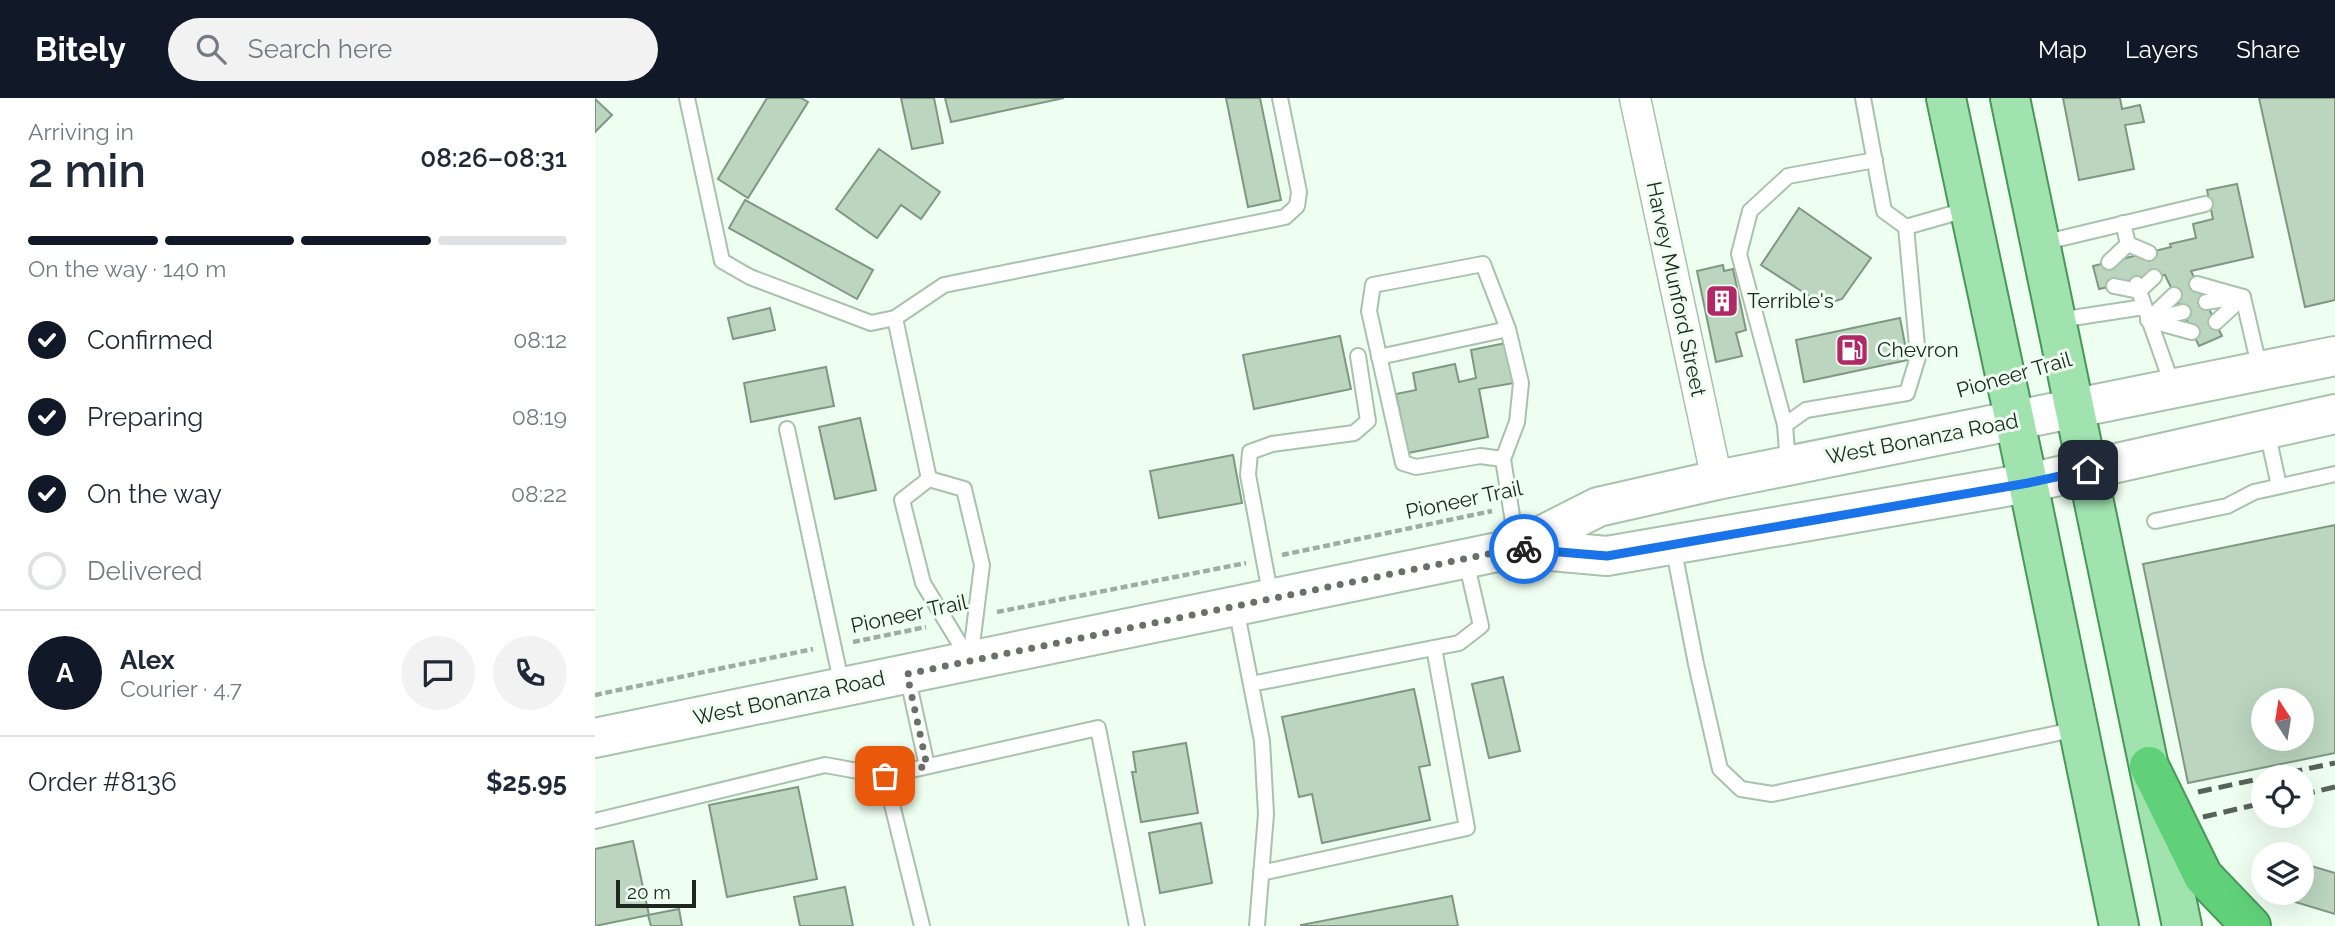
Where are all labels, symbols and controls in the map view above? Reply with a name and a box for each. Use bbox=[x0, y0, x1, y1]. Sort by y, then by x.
search box bbox=[168, 18, 658, 81]
text: Bitely bbox=[35, 30, 126, 69]
icon: search bbox=[192, 30, 230, 68]
text: Search here bbox=[248, 34, 392, 64]
text: Map bbox=[2038, 35, 2087, 64]
text: Layers bbox=[2125, 35, 2198, 64]
text: Share bbox=[2236, 35, 2300, 64]
text: Arriving in bbox=[28, 118, 134, 145]
text: 08:26–08:31 bbox=[420, 143, 567, 173]
text: 2 min bbox=[28, 144, 146, 198]
street label: Harvey Munford Street bbox=[1641, 179, 1711, 399]
text: On the way · 140 m bbox=[28, 255, 226, 282]
building icon: Terrible's bbox=[1703, 282, 1741, 320]
place label: Terrible's bbox=[1747, 288, 1834, 313]
icon: check bbox=[28, 321, 66, 359]
text: Confirmed bbox=[87, 325, 213, 355]
text: 08:12 bbox=[513, 326, 567, 353]
fuel station icon: Chevron bbox=[1833, 331, 1871, 369]
place label: Chevron bbox=[1877, 337, 1959, 362]
street label: Pioneer Trail bbox=[1953, 346, 2075, 403]
icon: check bbox=[28, 398, 66, 436]
text: Preparing bbox=[87, 402, 203, 432]
text: 08:19 bbox=[512, 403, 567, 430]
street label: West Bonanza Road bbox=[1824, 408, 2020, 469]
pin bbox=[2058, 440, 2118, 500]
icon: home bbox=[2069, 451, 2107, 489]
icon: check bbox=[28, 475, 66, 513]
street label: Pioneer Trail bbox=[1403, 475, 1525, 524]
text: On the way bbox=[87, 479, 222, 509]
text: 08:22 bbox=[511, 480, 567, 507]
courier bbox=[1489, 514, 1559, 584]
icon: bike bbox=[1505, 530, 1543, 568]
text: Delivered bbox=[87, 556, 202, 586]
street label: Pioneer Trail bbox=[848, 589, 970, 638]
button: chat bbox=[401, 636, 475, 710]
button: phone bbox=[493, 636, 567, 710]
text: Alex bbox=[120, 645, 175, 675]
text: A bbox=[56, 658, 74, 688]
street label: West Bonanza Road bbox=[691, 665, 887, 730]
text: Courier · 4.7 bbox=[120, 675, 242, 702]
north arrow bbox=[2251, 688, 2313, 751]
map controls bbox=[2251, 688, 2314, 905]
pin bbox=[855, 746, 915, 806]
icon: bag bbox=[866, 757, 904, 795]
button: locate bbox=[2251, 765, 2314, 828]
text: Order #8136 bbox=[28, 767, 177, 797]
text: $25.95 bbox=[486, 767, 567, 797]
button: layers bbox=[2251, 842, 2314, 905]
scale bar bbox=[616, 877, 697, 909]
text: 20 m bbox=[627, 881, 671, 903]

